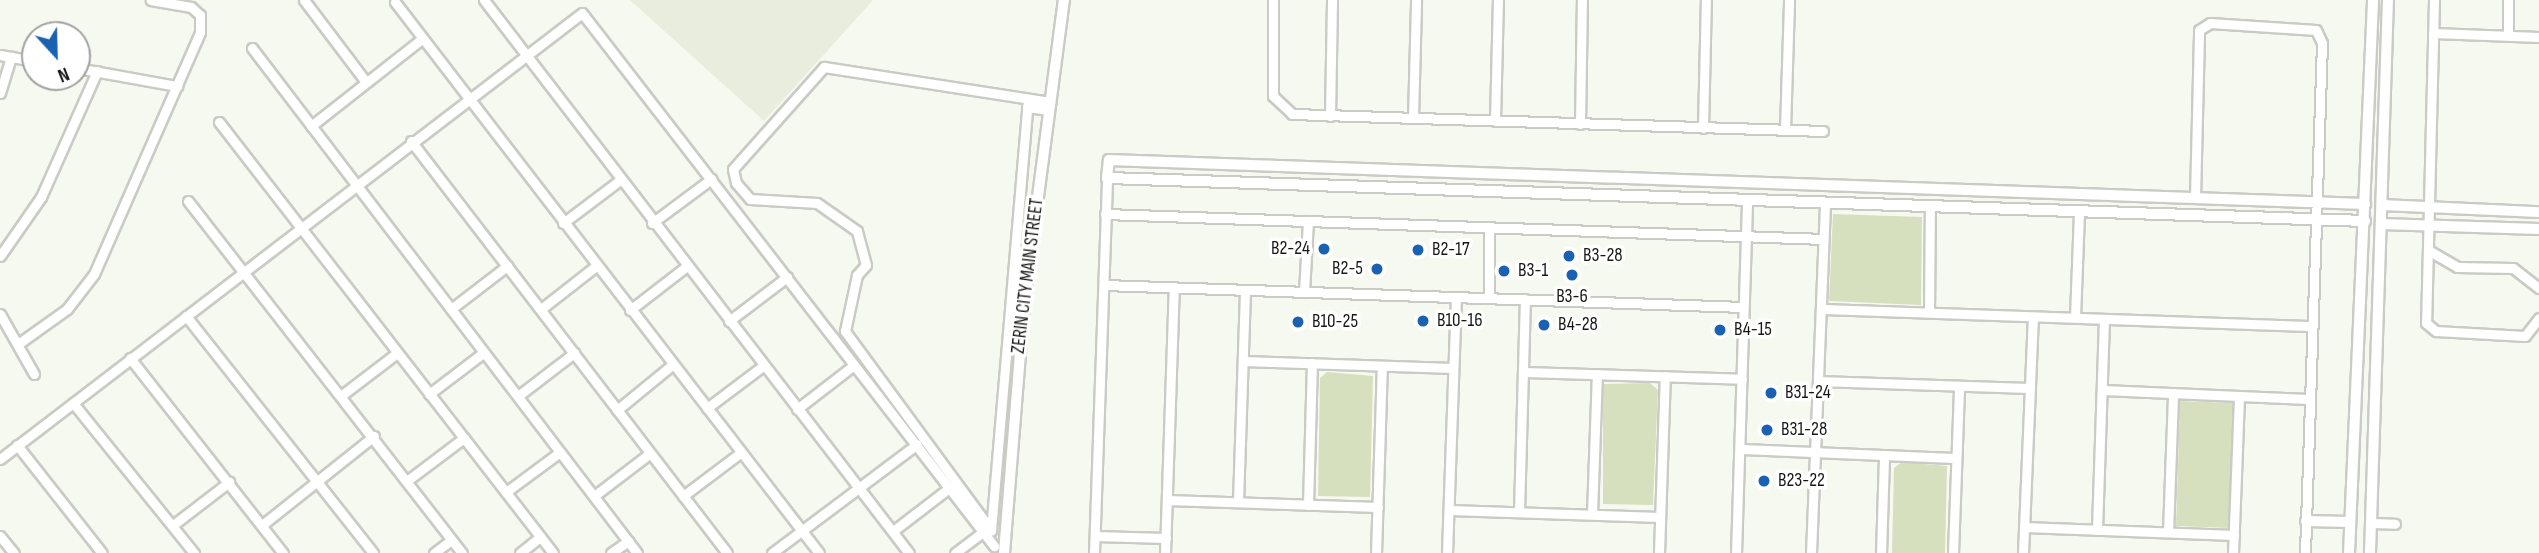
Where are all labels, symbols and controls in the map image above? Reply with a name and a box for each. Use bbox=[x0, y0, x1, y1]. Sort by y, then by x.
north arrow bbox=[21, 21, 91, 91]
text: N bbox=[54, 62, 72, 87]
street label: ZERIN CITY MAIN STREET bbox=[1007, 197, 1049, 355]
place label: B2-24 bbox=[1271, 238, 1310, 260]
place label: B2-17 bbox=[1432, 239, 1469, 261]
marker: B2-24 bbox=[1316, 241, 1332, 257]
marker: B2-17 bbox=[1410, 242, 1426, 258]
place label: B3-28 bbox=[1583, 245, 1623, 267]
marker: B3-28 bbox=[1561, 248, 1577, 264]
place label: B2-5 bbox=[1332, 258, 1363, 280]
place label: B3-1 bbox=[1518, 260, 1548, 282]
marker: B2-5 bbox=[1369, 261, 1385, 277]
marker: B3-1 bbox=[1496, 263, 1512, 279]
marker: B3-6 bbox=[1564, 267, 1580, 283]
place label: B3-6 bbox=[1556, 286, 1588, 308]
place label: B10-16 bbox=[1437, 310, 1483, 332]
place label: B10-25 bbox=[1312, 311, 1358, 333]
marker: B10-16 bbox=[1415, 313, 1431, 329]
marker: B10-25 bbox=[1290, 314, 1306, 330]
place label: B4-28 bbox=[1558, 314, 1598, 336]
marker: B4-28 bbox=[1536, 317, 1552, 333]
place label: B4-15 bbox=[1734, 319, 1772, 341]
marker: B4-15 bbox=[1712, 322, 1728, 338]
place label: B31-24 bbox=[1785, 382, 1831, 404]
marker: B31-24 bbox=[1763, 385, 1779, 401]
place label: B31-28 bbox=[1781, 419, 1827, 441]
marker: B31-28 bbox=[1759, 422, 1775, 438]
place label: B23-22 bbox=[1778, 470, 1825, 492]
marker: B23-22 bbox=[1756, 473, 1772, 489]

